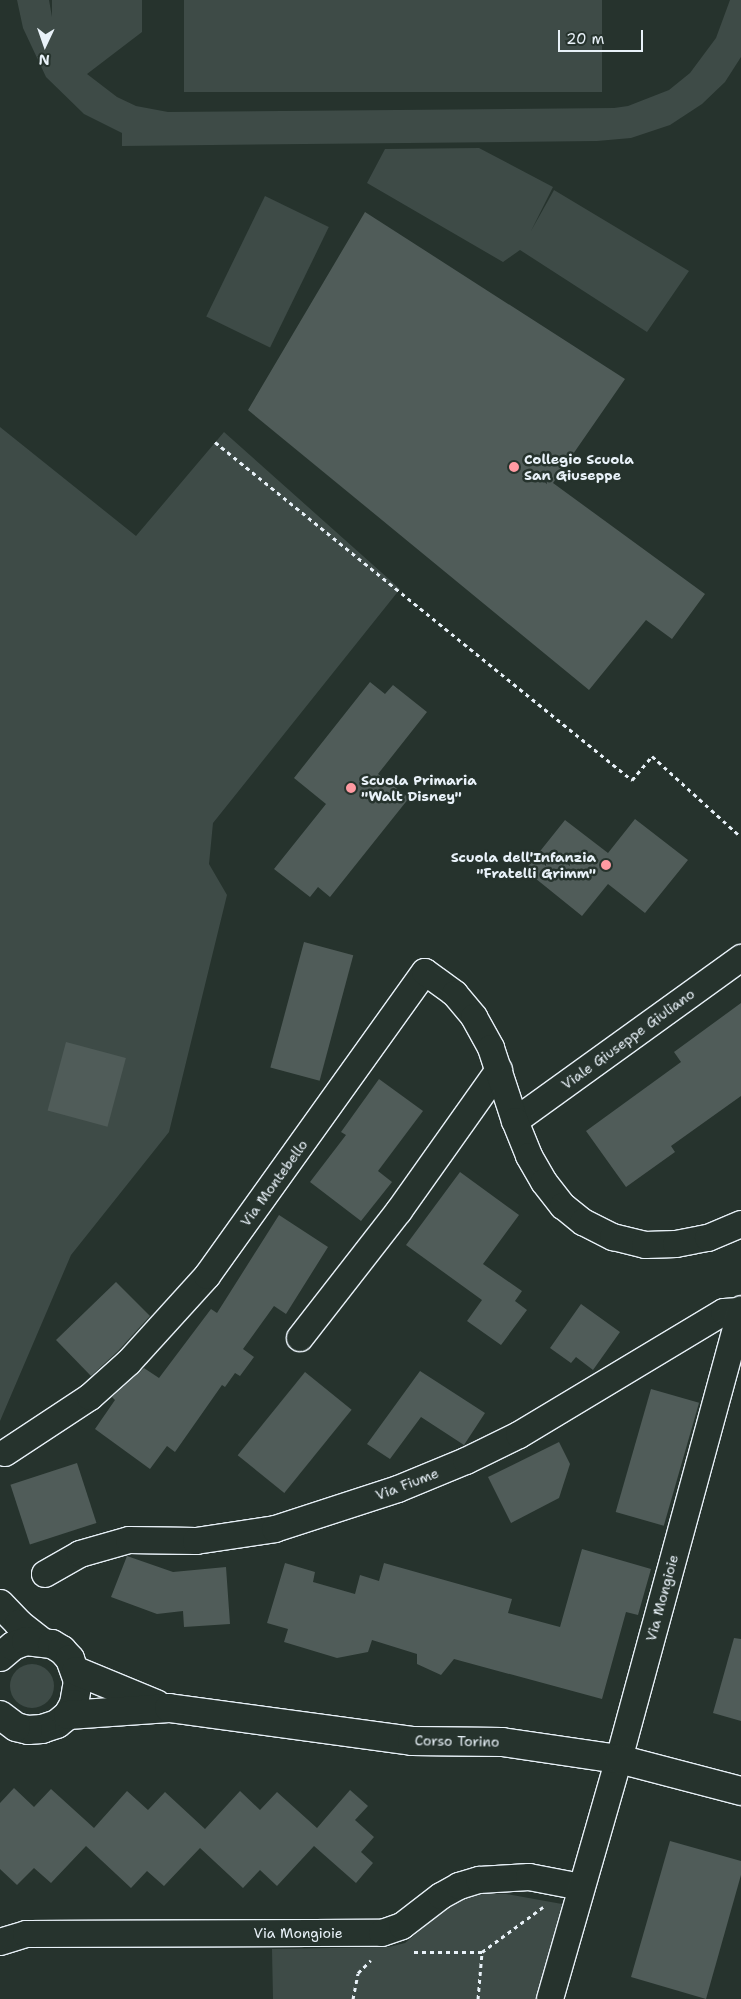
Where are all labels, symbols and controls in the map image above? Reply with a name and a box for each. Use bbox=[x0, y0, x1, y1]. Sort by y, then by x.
north arrow bbox=[20, 20, 70, 70]
scale bar bbox=[561, 20, 646, 52]
text: 20 m bbox=[566, 29, 605, 49]
text: N bbox=[38, 51, 50, 69]
place label: Collegio Scuola San Giuseppe bbox=[524, 451, 634, 484]
marker: Collegio Scuola San Giuseppe bbox=[508, 461, 520, 473]
place label: Scuola Primaria "Walt Disney" bbox=[361, 772, 477, 804]
marker: Scuola Primaria "Walt Disney" bbox=[345, 782, 357, 794]
place label: Scuola dell'Infanzia "Fratelli Grimm" bbox=[451, 849, 596, 882]
marker: Scuola dell'Infanzia "Fratelli Grimm" bbox=[600, 859, 612, 871]
street label: Viale Giuseppe Giuliano bbox=[558, 985, 698, 1093]
street label: Via Montebello bbox=[237, 1136, 311, 1230]
street label: Via Fiume bbox=[373, 1464, 441, 1504]
street label: Via Mongioie bbox=[642, 1553, 682, 1643]
street label: Corso Torino bbox=[414, 1732, 500, 1750]
street label: Via Mongioie bbox=[253, 1925, 343, 1941]

